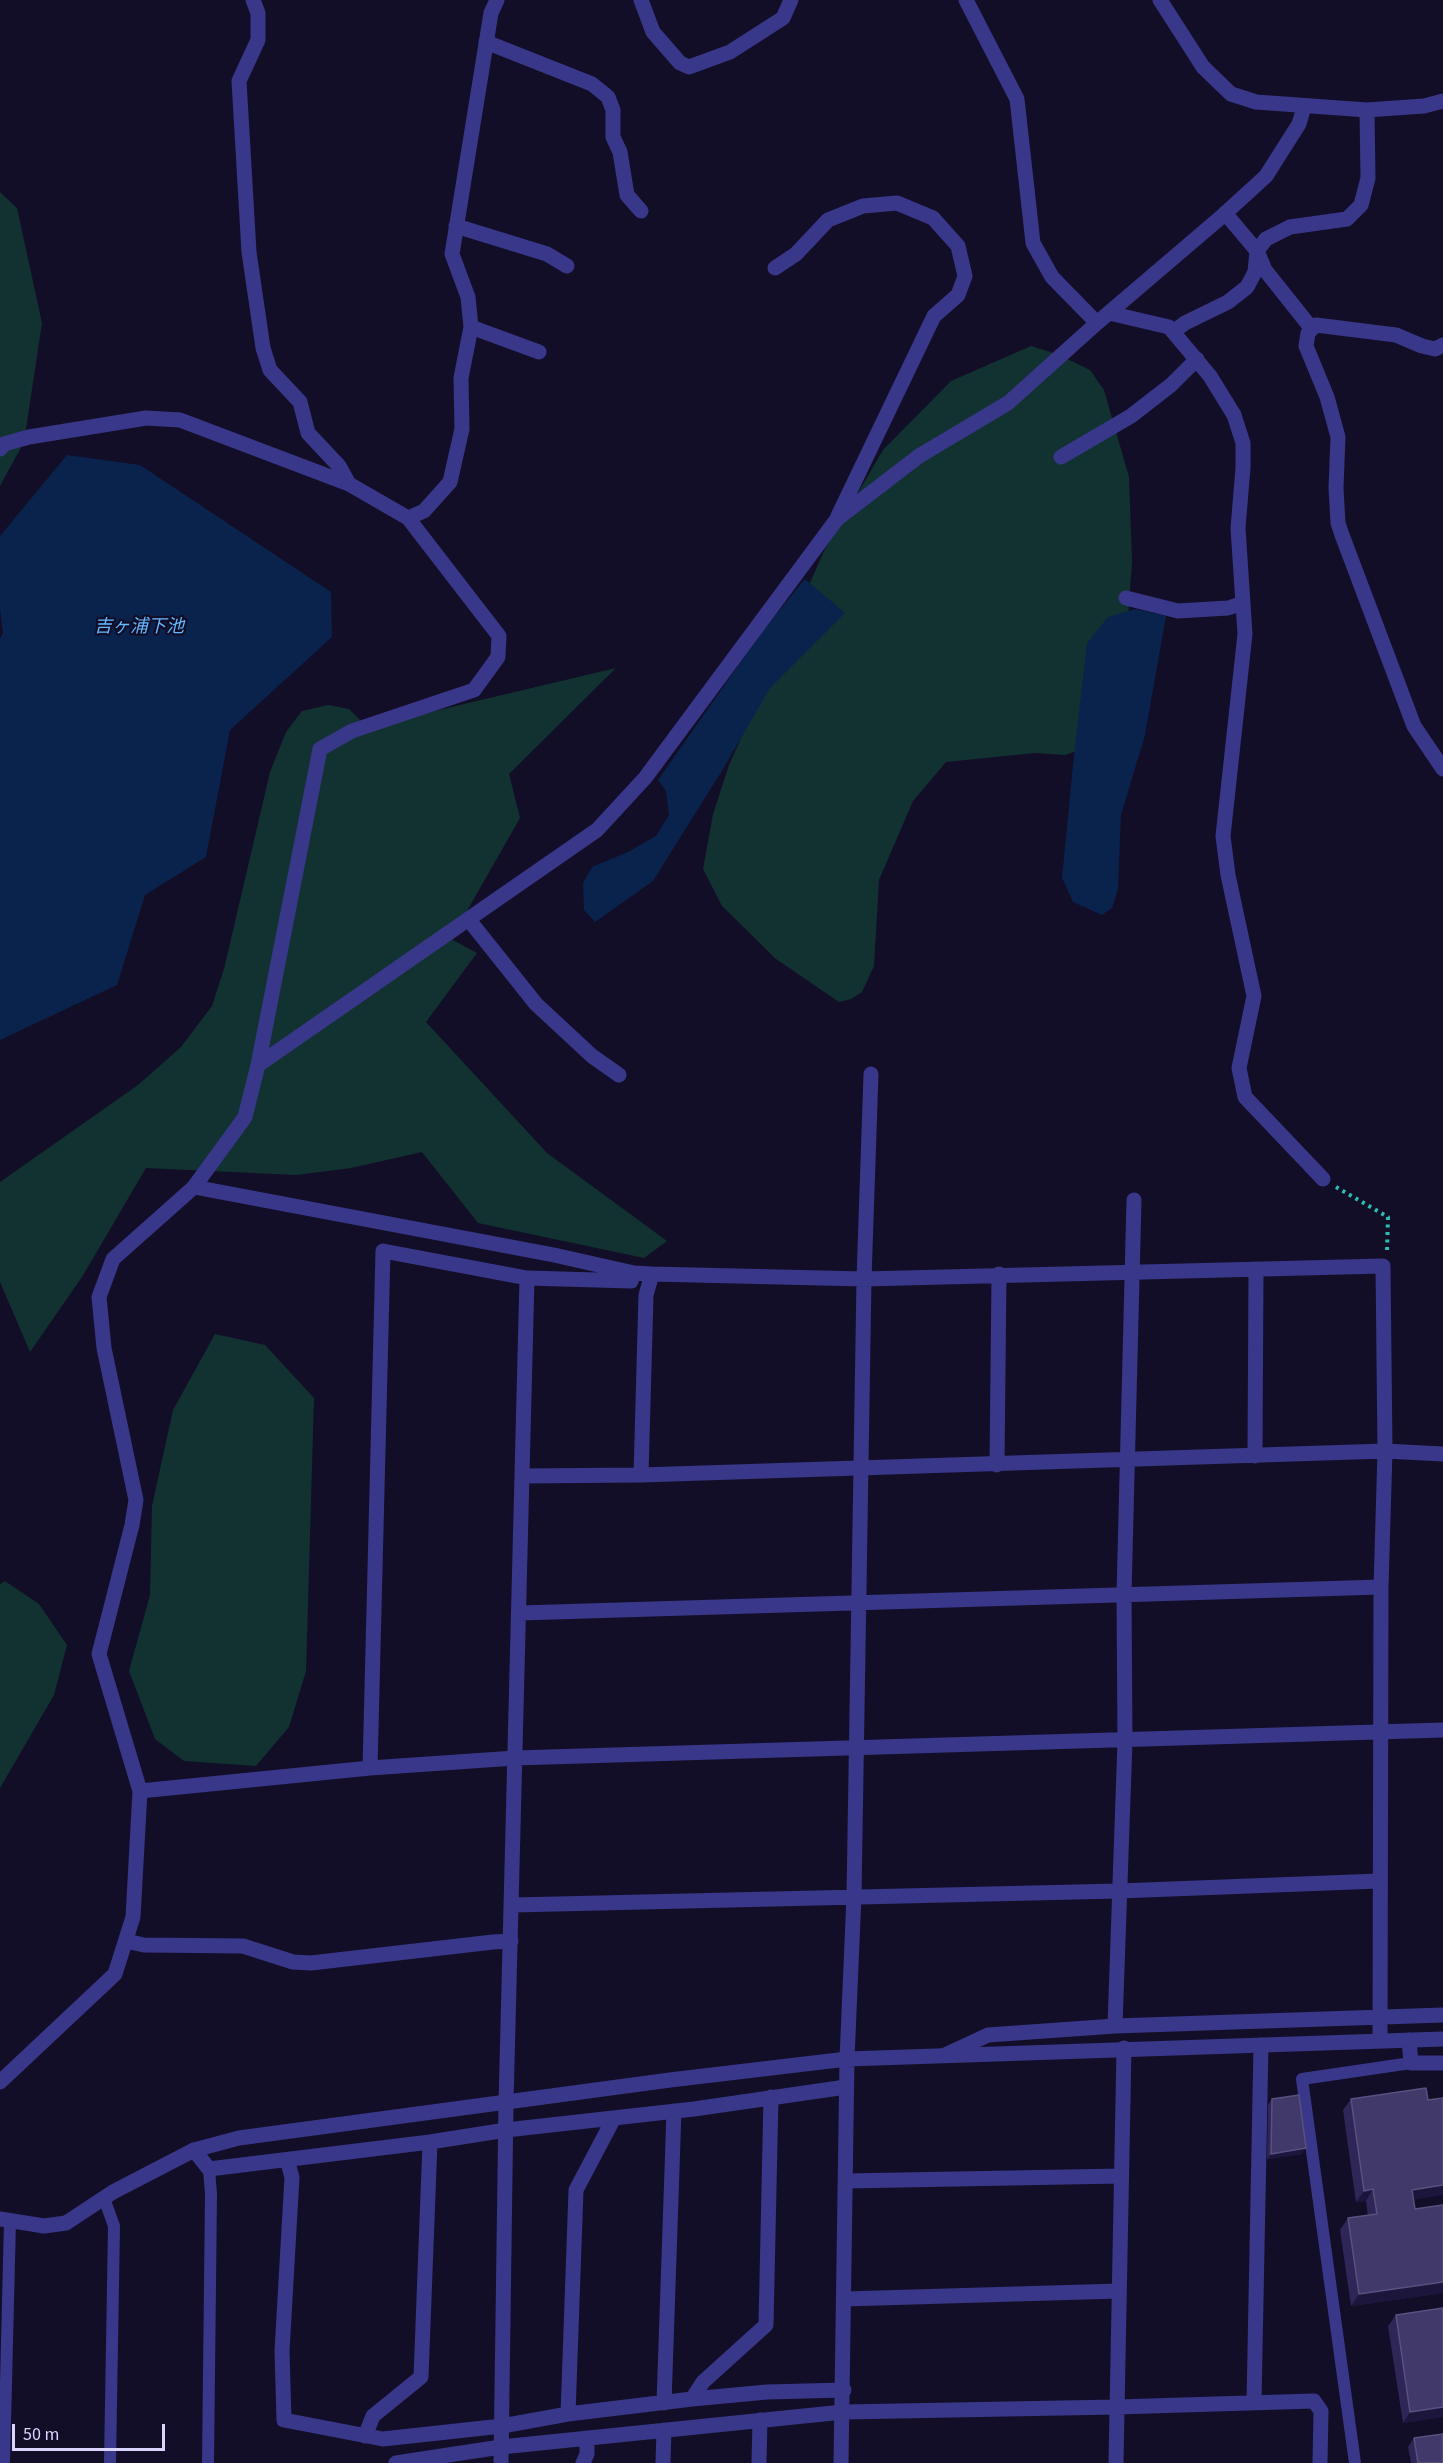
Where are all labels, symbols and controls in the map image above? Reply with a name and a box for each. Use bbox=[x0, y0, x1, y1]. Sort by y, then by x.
water label: 吉ヶ浦下池 bbox=[94, 617, 184, 639]
scale bar bbox=[15, 2412, 168, 2450]
text: 50 m bbox=[23, 2422, 59, 2447]

